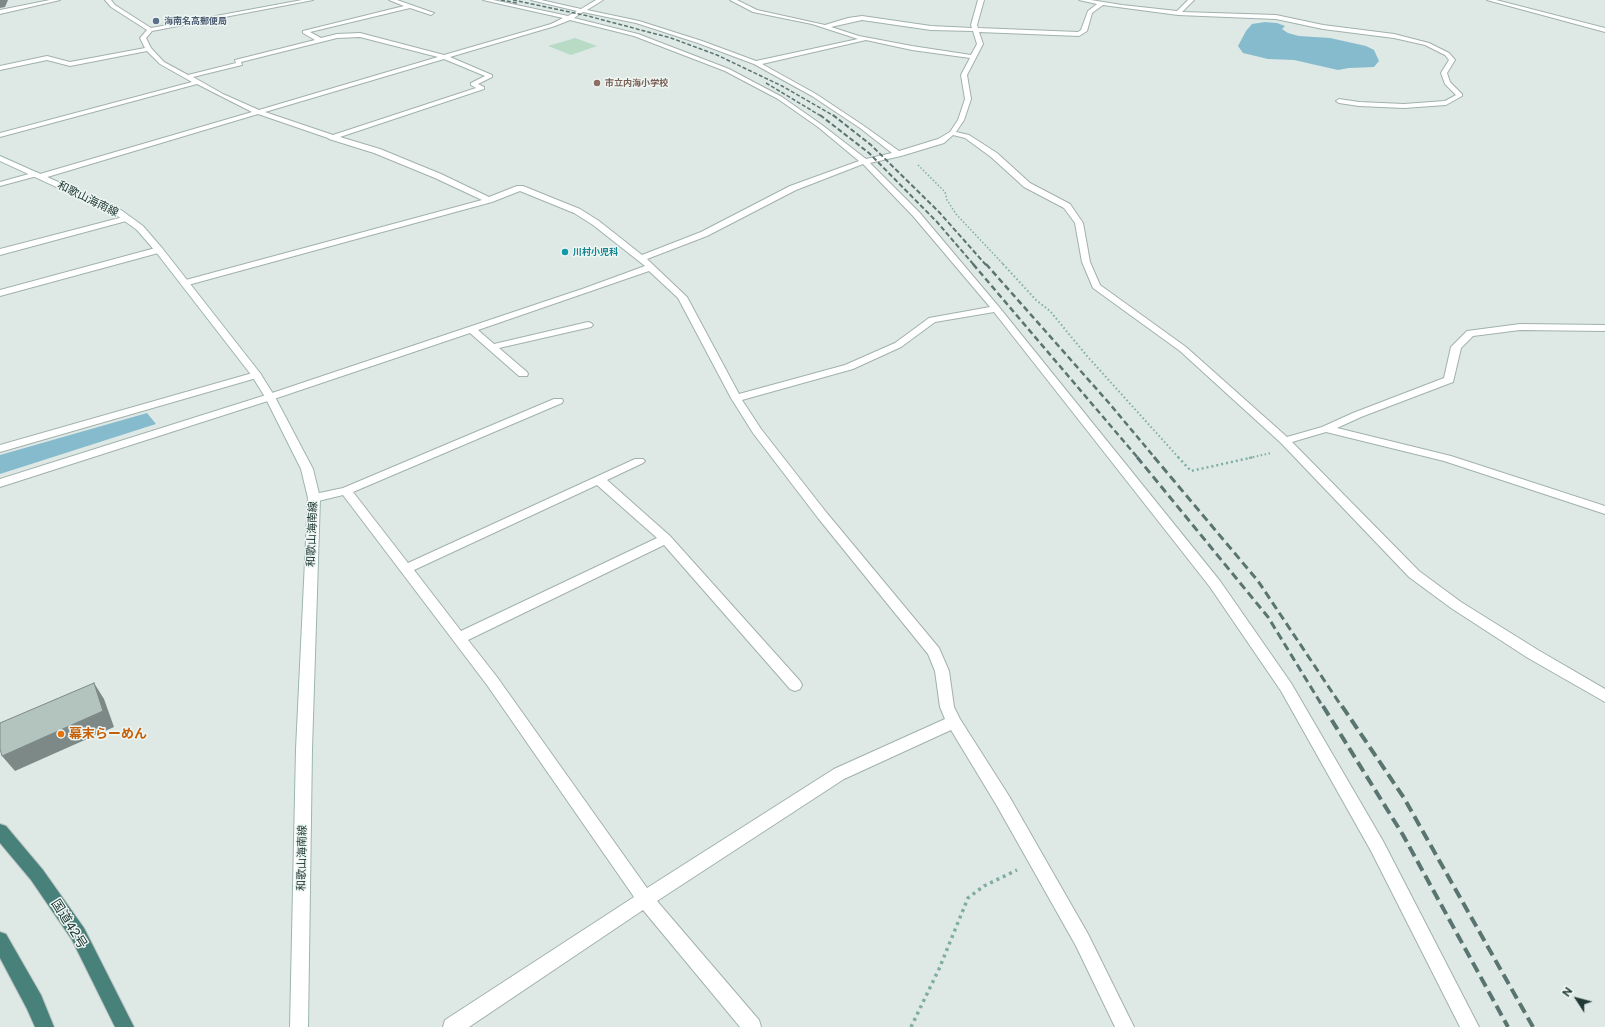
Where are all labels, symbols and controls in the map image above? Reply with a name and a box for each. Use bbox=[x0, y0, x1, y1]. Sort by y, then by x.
marker: 海南名高郵便局 bbox=[151, 16, 161, 26]
place label: 海南名高郵便局 bbox=[164, 16, 227, 26]
marker: 市立内海小学校 bbox=[592, 78, 602, 88]
place label: 市立内海小学校 bbox=[605, 78, 668, 88]
street label: 和歌山海南線 bbox=[55, 179, 121, 219]
marker: 川村小児科 bbox=[560, 247, 570, 257]
place label: 川村小児科 bbox=[573, 247, 618, 257]
street label: 和歌山海南線 bbox=[304, 501, 320, 567]
place label: 幕末らーめん bbox=[69, 726, 147, 742]
marker: 幕末らーめん bbox=[56, 729, 66, 739]
street label: 和歌山海南線 bbox=[295, 825, 309, 891]
street label: 国道42号 bbox=[48, 897, 90, 951]
north arrow bbox=[1557, 979, 1597, 1019]
text: N bbox=[1560, 985, 1575, 999]

